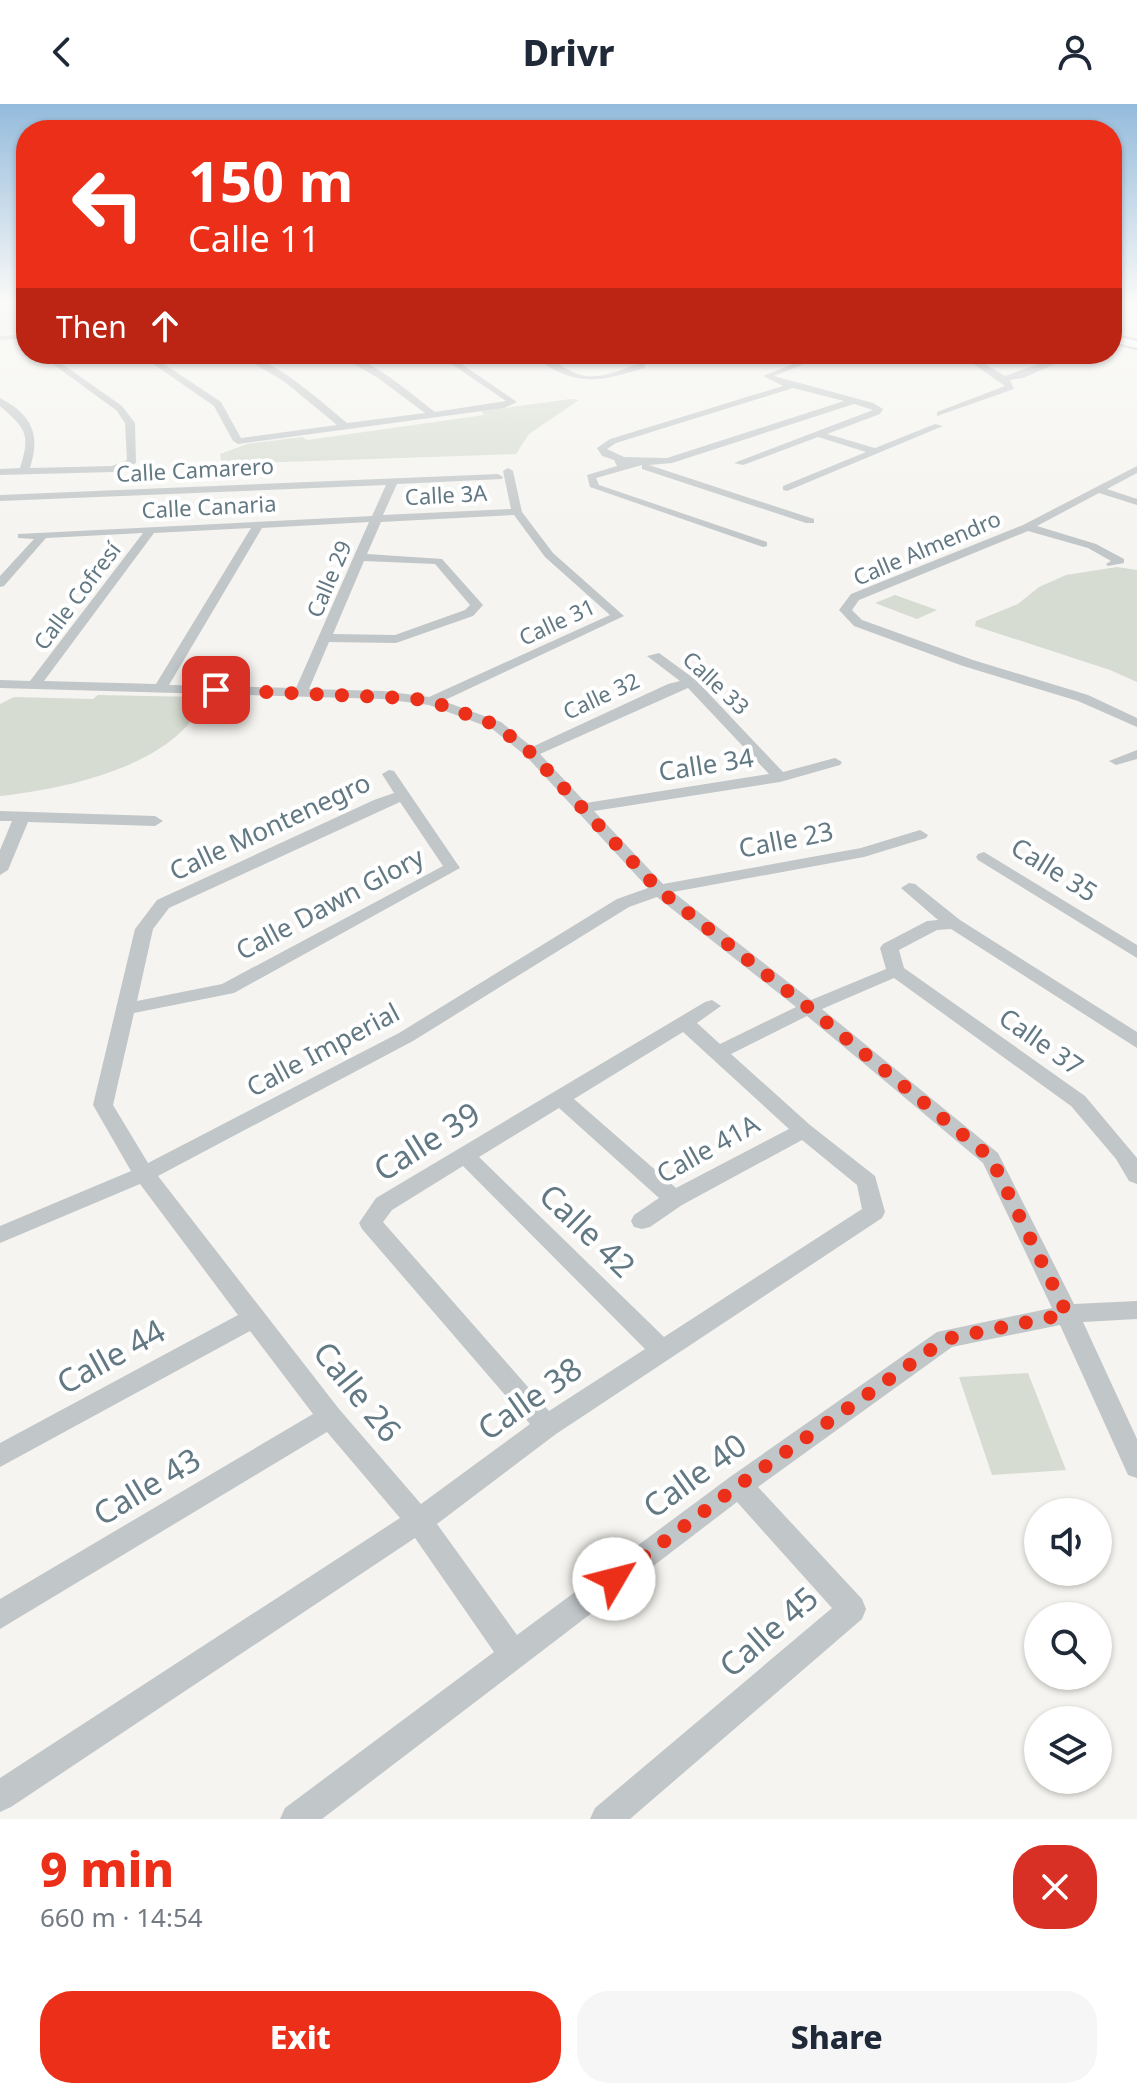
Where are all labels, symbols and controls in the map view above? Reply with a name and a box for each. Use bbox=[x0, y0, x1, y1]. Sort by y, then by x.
text: Drivr bbox=[523, 28, 614, 77]
icon: back bbox=[40, 30, 84, 74]
icon: person bbox=[1053, 30, 1097, 74]
text: 150 m bbox=[188, 142, 353, 218]
icon: left bbox=[56, 152, 160, 256]
text: Calle 11 bbox=[188, 214, 320, 263]
icon: ahead bbox=[143, 304, 187, 348]
text: Then bbox=[56, 306, 127, 347]
street label: Calle Camarero bbox=[115, 450, 275, 488]
street label: Calle 3A bbox=[404, 477, 489, 511]
street label: Calle Canaria bbox=[141, 487, 277, 525]
street label: Calle Almendro bbox=[848, 502, 1005, 592]
street label: Calle Cofresí bbox=[26, 534, 127, 655]
street label: Calle 29 bbox=[298, 536, 358, 622]
street label: Calle 31 bbox=[514, 590, 600, 652]
street label: Calle 33 bbox=[677, 644, 756, 721]
pin bbox=[182, 656, 250, 724]
street label: Calle 32 bbox=[558, 664, 644, 726]
icon: arrive bbox=[194, 668, 238, 712]
street label: Calle 34 bbox=[656, 739, 756, 789]
street label: Calle Montenegro bbox=[163, 764, 376, 888]
street label: Calle 23 bbox=[735, 812, 836, 866]
street label: Calle 35 bbox=[1004, 829, 1105, 910]
street label: Calle Dawn Glory bbox=[229, 838, 430, 968]
street label: Calle Imperial bbox=[240, 994, 405, 1105]
street label: Calle 37 bbox=[992, 999, 1091, 1083]
street label: Calle 39 bbox=[365, 1091, 487, 1190]
street label: Calle 41A bbox=[650, 1105, 766, 1191]
street label: Calle 42 bbox=[531, 1174, 645, 1286]
street label: Calle 44 bbox=[48, 1308, 172, 1403]
street label: Calle 26 bbox=[304, 1332, 412, 1450]
street label: Calle 38 bbox=[469, 1346, 590, 1449]
street label: Calle 40 bbox=[634, 1423, 754, 1527]
street label: Calle 43 bbox=[85, 1437, 208, 1534]
map controls bbox=[1024, 1498, 1112, 1794]
button: sound bbox=[1024, 1498, 1112, 1586]
position arrow bbox=[572, 1537, 656, 1621]
street label: Calle 45 bbox=[710, 1576, 827, 1686]
button: search bbox=[1024, 1602, 1112, 1690]
button: layers bbox=[1024, 1706, 1112, 1794]
text: 9 min bbox=[40, 1836, 174, 1901]
button: close bbox=[1013, 1845, 1097, 1929]
text: 660 m · 14:54 bbox=[40, 1899, 203, 1935]
button: Exit bbox=[40, 1991, 561, 2083]
button: Share bbox=[577, 1991, 1097, 2083]

